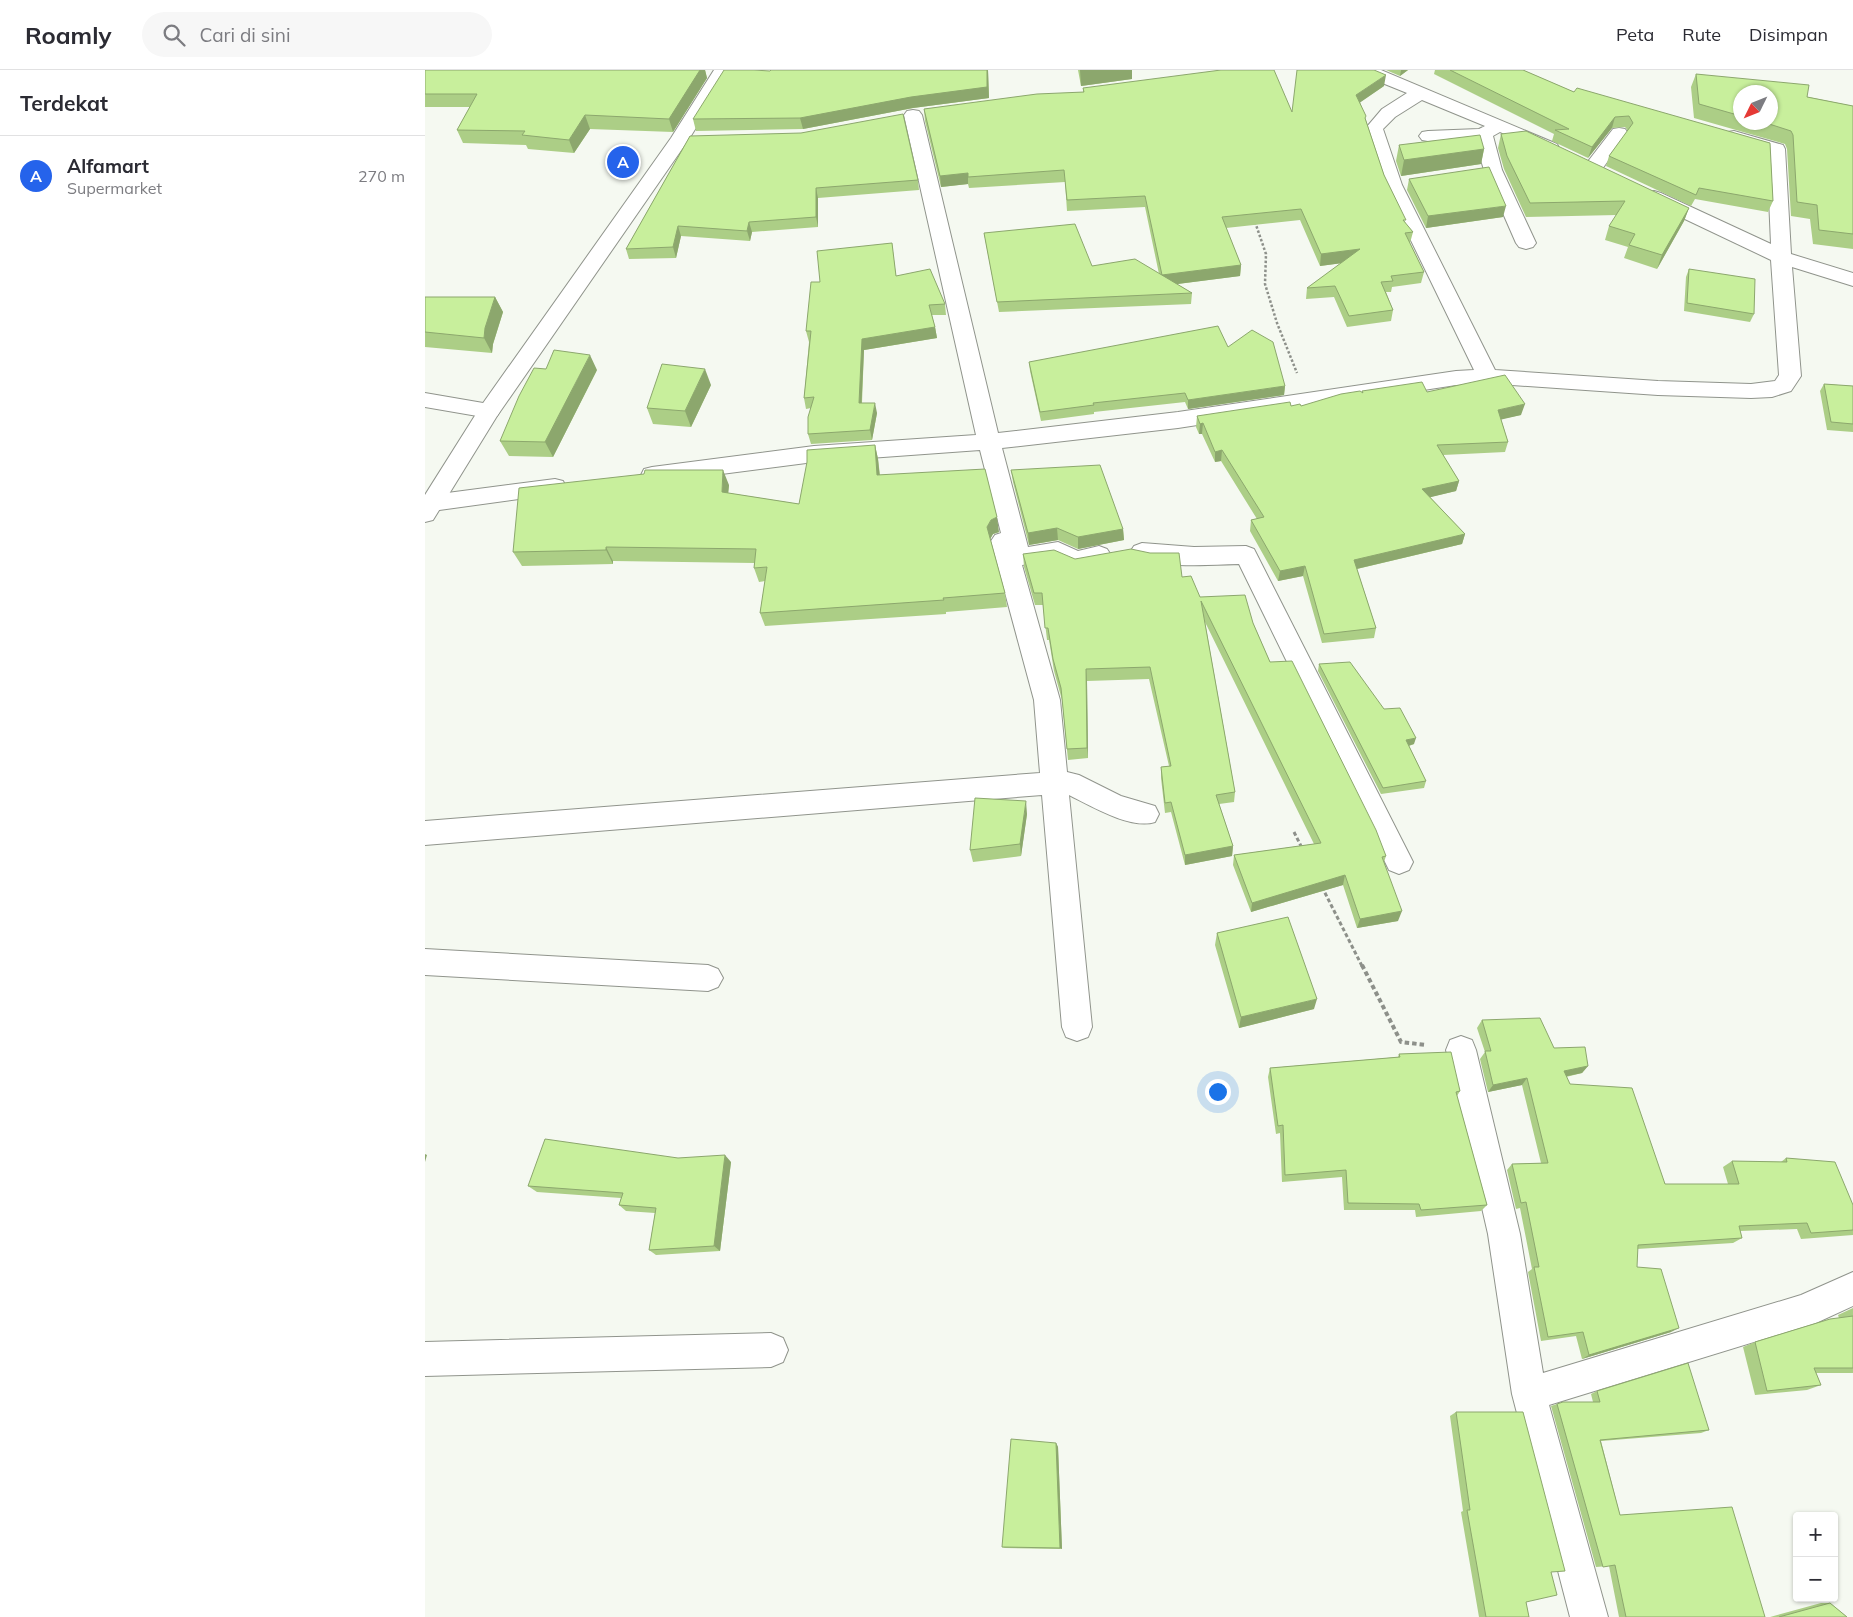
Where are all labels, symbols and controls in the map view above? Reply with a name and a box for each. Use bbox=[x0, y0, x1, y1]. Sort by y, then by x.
search box bbox=[142, 12, 492, 57]
text: Roamly bbox=[25, 20, 112, 50]
icon: search bbox=[160, 21, 188, 49]
text: Cari di sini bbox=[200, 23, 290, 47]
text: Peta bbox=[1616, 23, 1654, 46]
text: Rute bbox=[1682, 23, 1721, 46]
text: Disimpan bbox=[1749, 23, 1828, 46]
north arrow bbox=[1733, 85, 1778, 130]
text: Terdekat bbox=[20, 90, 108, 116]
pin: A bbox=[607, 143, 639, 181]
text: Alfamart bbox=[67, 154, 149, 178]
text: A bbox=[30, 166, 42, 186]
text: 270 m bbox=[358, 166, 405, 186]
text: Supermarket bbox=[67, 178, 162, 198]
your location bbox=[1205, 1079, 1231, 1105]
map controls bbox=[1793, 1512, 1838, 1602]
button: + bbox=[1793, 1512, 1838, 1557]
button: − bbox=[1793, 1557, 1838, 1602]

